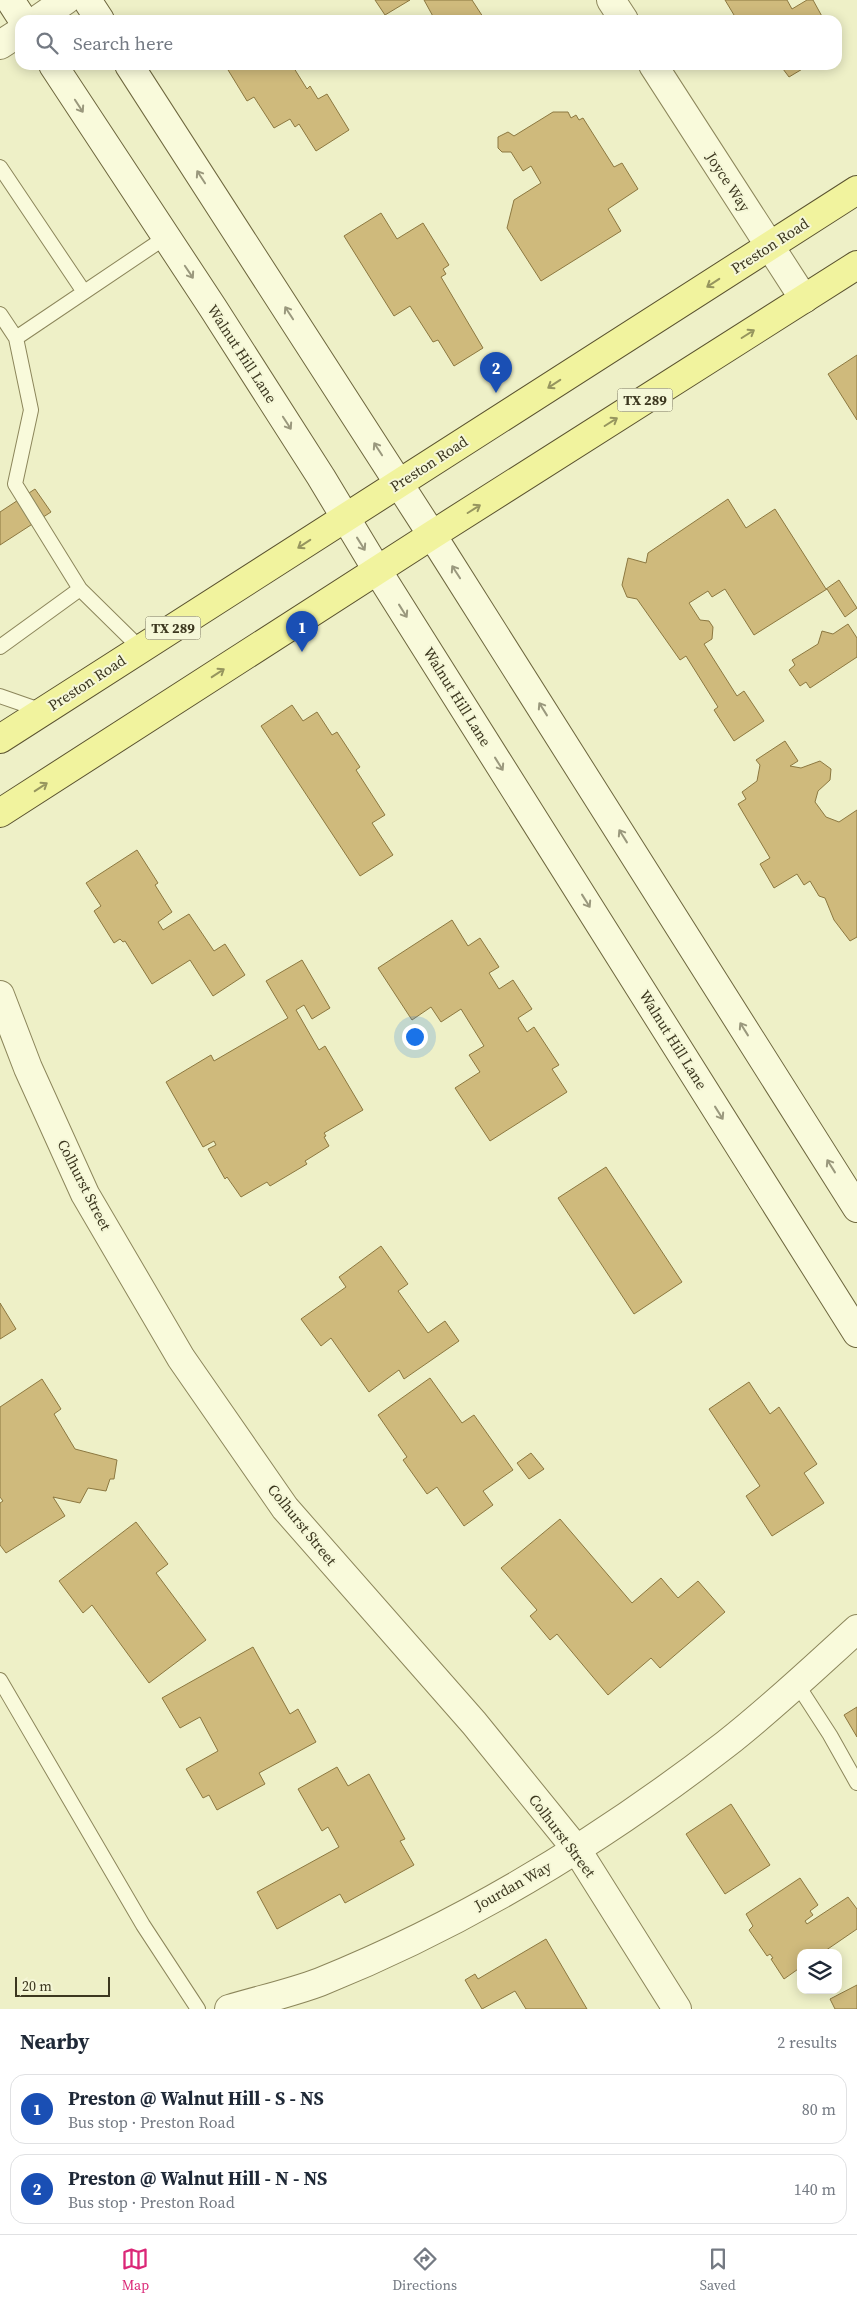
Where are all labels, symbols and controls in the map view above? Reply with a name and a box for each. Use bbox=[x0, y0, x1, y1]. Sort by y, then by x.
search box bbox=[15, 15, 842, 70]
icon: search bbox=[33, 29, 61, 57]
text: Search here bbox=[73, 30, 173, 56]
one-way arrow bbox=[75, 98, 85, 112]
street label: Joyce Way bbox=[701, 147, 756, 216]
one-way arrow bbox=[196, 170, 206, 184]
street label: Preston Road bbox=[727, 212, 813, 279]
one-way arrow bbox=[184, 264, 194, 278]
one-way arrow bbox=[706, 277, 720, 288]
street label: Walnut Hill Lane bbox=[203, 300, 282, 407]
one-way arrow bbox=[284, 306, 295, 320]
one-way arrow bbox=[740, 329, 754, 339]
pin: 2 bbox=[480, 352, 512, 393]
one-way arrow bbox=[547, 379, 561, 390]
road number: TX 289 bbox=[618, 388, 672, 412]
one-way arrow bbox=[281, 416, 292, 430]
one-way arrow bbox=[603, 416, 617, 426]
street label: Preston Road bbox=[386, 430, 472, 497]
one-way arrow bbox=[372, 443, 382, 457]
one-way arrow bbox=[466, 503, 480, 513]
one-way arrow bbox=[357, 536, 367, 550]
one-way arrow bbox=[298, 539, 312, 549]
one-way arrow bbox=[450, 565, 460, 579]
one-way arrow bbox=[399, 604, 409, 618]
pin: 1 bbox=[286, 611, 318, 652]
road number: TX 289 bbox=[146, 616, 200, 640]
street label: Walnut Hill Lane bbox=[418, 643, 497, 751]
street label: Preston Road bbox=[44, 649, 130, 716]
one-way arrow bbox=[210, 668, 224, 678]
one-way arrow bbox=[537, 702, 548, 716]
one-way arrow bbox=[494, 756, 504, 770]
one-way arrow bbox=[34, 782, 48, 792]
one-way arrow bbox=[617, 829, 627, 843]
one-way arrow bbox=[580, 894, 591, 908]
street label: Walnut Hill Lane bbox=[634, 986, 713, 1094]
one-way arrow bbox=[739, 1022, 749, 1036]
your location bbox=[402, 1024, 428, 1050]
one-way arrow bbox=[714, 1105, 724, 1119]
street label: Colhurst Street bbox=[52, 1136, 116, 1234]
one-way arrow bbox=[826, 1160, 836, 1174]
street label: Colhurst Street bbox=[263, 1479, 342, 1570]
street label: Colhurst Street bbox=[524, 1790, 601, 1882]
street label: Jourdan Way bbox=[470, 1856, 555, 1916]
map controls bbox=[797, 1949, 842, 1994]
button: layers bbox=[797, 1949, 842, 1994]
scale bar bbox=[15, 1974, 110, 1997]
text: 20 m bbox=[22, 1976, 52, 1996]
text: Nearby bbox=[20, 2027, 90, 2056]
text: 2 results bbox=[777, 2031, 837, 2053]
text: Preston @ Walnut Hill - S - NS bbox=[68, 2085, 324, 2111]
text: 1 bbox=[33, 2098, 41, 2120]
text: 80 m bbox=[802, 2098, 836, 2120]
text: Bus stop · Preston Road bbox=[68, 2111, 235, 2133]
text: Preston @ Walnut Hill - N - NS bbox=[68, 2165, 327, 2191]
text: 2 bbox=[33, 2178, 41, 2200]
text: 140 m bbox=[794, 2178, 836, 2200]
text: Bus stop · Preston Road bbox=[68, 2191, 235, 2213]
tab: Map bbox=[121, 2245, 149, 2295]
tab: Directions bbox=[392, 2245, 457, 2295]
tab: Saved bbox=[700, 2245, 736, 2295]

